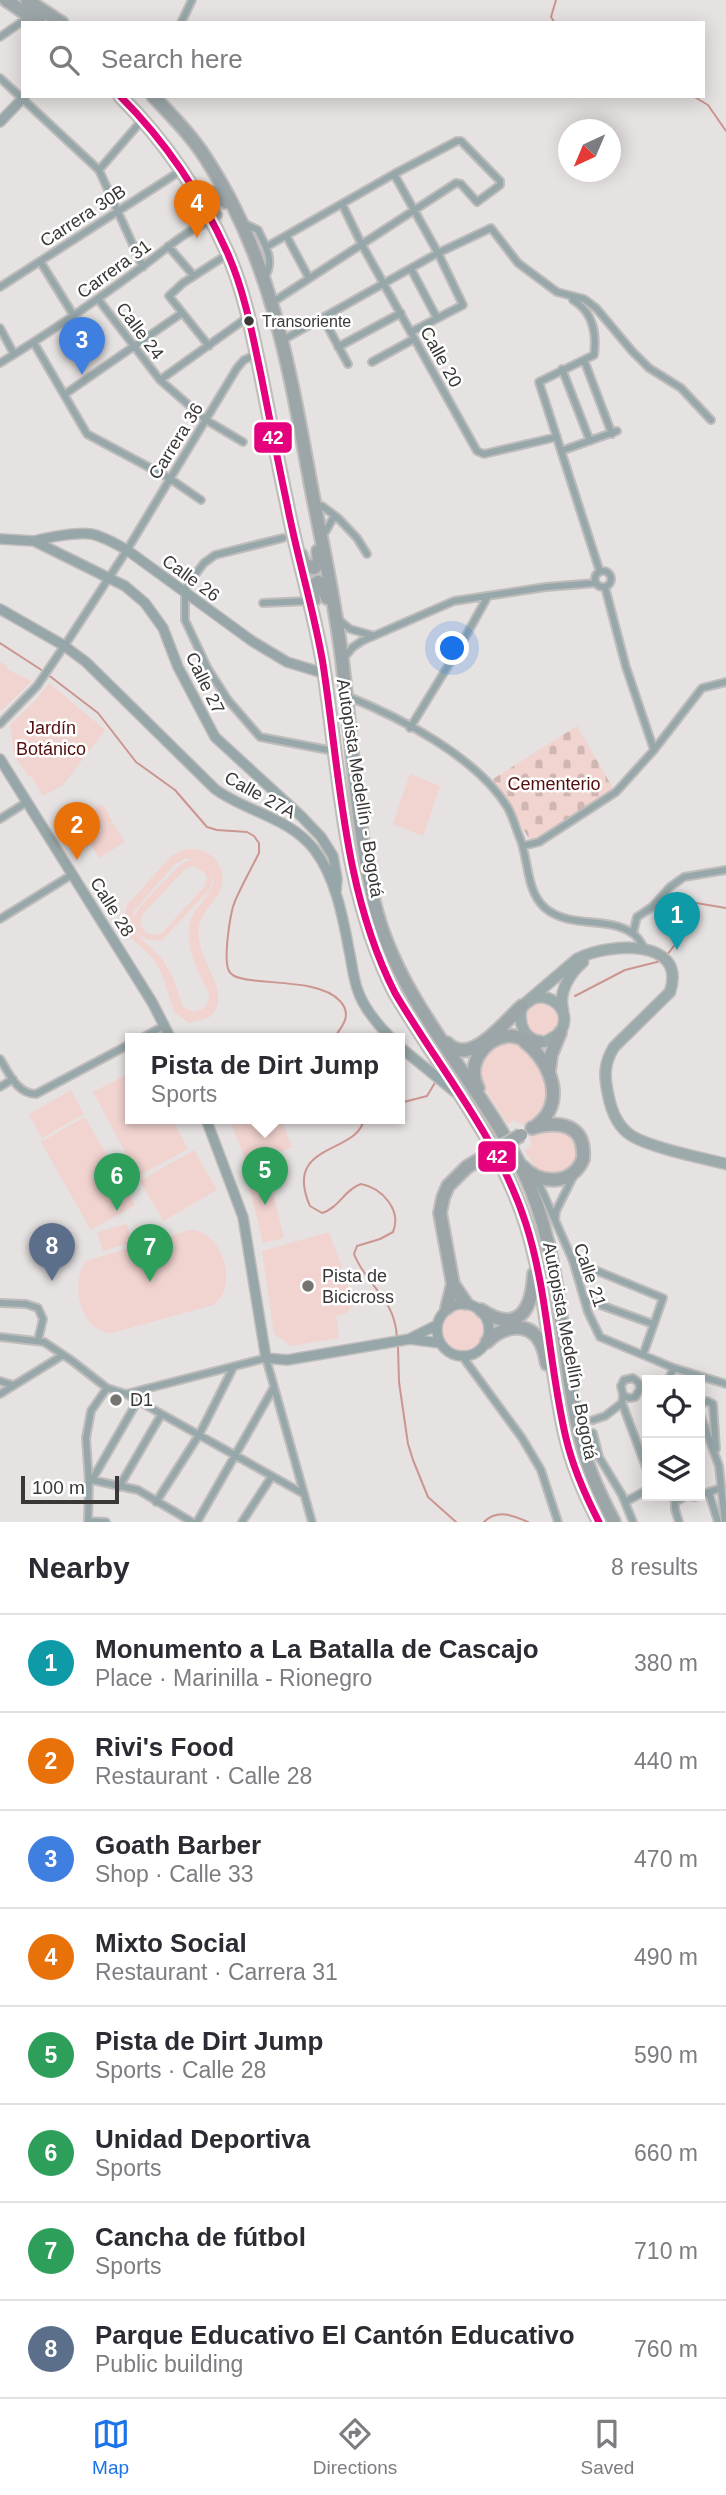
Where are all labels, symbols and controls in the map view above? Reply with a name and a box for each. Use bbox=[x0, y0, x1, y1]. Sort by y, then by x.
search box bbox=[21, 21, 705, 98]
icon: search bbox=[45, 41, 83, 79]
text: Search here bbox=[101, 44, 243, 74]
north arrow bbox=[558, 119, 621, 182]
pin: 4 bbox=[174, 180, 220, 238]
street label: Carrera 30B bbox=[36, 181, 130, 251]
street label: Carrera 31 bbox=[73, 236, 155, 302]
street label: Calle 24 bbox=[112, 299, 168, 363]
place label: Transoriente bbox=[262, 313, 351, 330]
marker: Transoriente bbox=[242, 314, 256, 328]
pin: 3 bbox=[59, 317, 105, 375]
street label: Calle 20 bbox=[416, 323, 466, 391]
street label: Carrera 36 bbox=[145, 399, 207, 483]
line badge: 42 bbox=[253, 421, 293, 454]
text: 42 bbox=[262, 427, 284, 448]
street label: Calle 26 bbox=[158, 550, 224, 606]
your location bbox=[435, 631, 469, 665]
street label: Calle 27 bbox=[182, 649, 228, 717]
street label: Autopista Medellín - Bogotá bbox=[333, 677, 387, 900]
park label: Jardín Botánico bbox=[16, 718, 86, 759]
street label: Calle 27A bbox=[221, 767, 299, 823]
park label: Cementerio bbox=[507, 774, 601, 794]
pin: 2 bbox=[54, 802, 100, 860]
street label: Calle 28 bbox=[86, 874, 138, 940]
pin: 1 bbox=[654, 892, 700, 950]
popup bbox=[125, 1033, 405, 1124]
text: Pista de Dirt Jump bbox=[151, 1050, 379, 1080]
text: Sports bbox=[151, 1081, 217, 1107]
line badge: 42 bbox=[477, 1140, 517, 1173]
text: 42 bbox=[486, 1146, 508, 1167]
pin: 5 bbox=[242, 1147, 288, 1205]
pin: 6 bbox=[94, 1153, 140, 1211]
pin: 8 bbox=[29, 1223, 75, 1281]
pin: 7 bbox=[127, 1224, 173, 1282]
street label: Autopista Medellín - Bogotá bbox=[539, 1241, 601, 1462]
street label: Calle 21 bbox=[570, 1241, 610, 1309]
place label: Pista de Bicicross bbox=[322, 1266, 394, 1307]
marker: Pista de Bicicross bbox=[300, 1278, 316, 1294]
map controls bbox=[642, 1375, 705, 1501]
button: locate bbox=[642, 1375, 705, 1438]
place label: D1 bbox=[130, 1390, 153, 1410]
marker: D1 bbox=[108, 1392, 124, 1408]
button: layers bbox=[642, 1438, 705, 1501]
scale bar bbox=[21, 1473, 119, 1505]
text: 100 m bbox=[32, 1477, 85, 1498]
text: Nearby bbox=[28, 1551, 130, 1584]
text: 8 results bbox=[611, 1554, 698, 1580]
text: Monumento a La Batalla de Cascajo bbox=[95, 1634, 539, 1664]
text: 1 bbox=[45, 1650, 57, 1676]
text: 380 m bbox=[634, 1650, 698, 1676]
text: Place · Marinilla - Rionegro bbox=[95, 1665, 372, 1691]
text: Rivi's Food bbox=[95, 1732, 234, 1762]
text: 2 bbox=[45, 1748, 57, 1774]
text: 440 m bbox=[634, 1748, 698, 1774]
text: Restaurant · Calle 28 bbox=[95, 1763, 312, 1789]
text: Goath Barber bbox=[95, 1830, 261, 1860]
text: 3 bbox=[45, 1846, 57, 1872]
text: 470 m bbox=[634, 1846, 698, 1872]
text: Shop · Calle 33 bbox=[95, 1861, 254, 1887]
text: Mixto Social bbox=[95, 1928, 247, 1958]
text: 4 bbox=[45, 1944, 57, 1970]
text: 490 m bbox=[634, 1944, 698, 1970]
text: Restaurant · Carrera 31 bbox=[95, 1959, 338, 1985]
text: Pista de Dirt Jump bbox=[95, 2026, 323, 2056]
text: 5 bbox=[45, 2042, 57, 2068]
text: 590 m bbox=[634, 2042, 698, 2068]
text: Sports · Calle 28 bbox=[95, 2057, 266, 2083]
text: Unidad Deportiva bbox=[95, 2124, 310, 2154]
text: 6 bbox=[45, 2140, 57, 2166]
text: 660 m bbox=[634, 2140, 698, 2166]
text: Sports bbox=[95, 2155, 161, 2181]
text: Cancha de fútbol bbox=[95, 2222, 306, 2252]
text: 7 bbox=[45, 2238, 57, 2264]
text: 710 m bbox=[634, 2238, 698, 2264]
text: Sports bbox=[95, 2253, 161, 2279]
text: Parque Educativo El Cantón Educativo bbox=[95, 2320, 575, 2350]
text: 8 bbox=[45, 2336, 57, 2362]
text: 760 m bbox=[634, 2336, 698, 2362]
text: Public building bbox=[95, 2351, 243, 2377]
tab: Map bbox=[92, 2415, 130, 2479]
tab: Directions bbox=[313, 2415, 397, 2479]
tab: Saved bbox=[580, 2415, 634, 2479]

